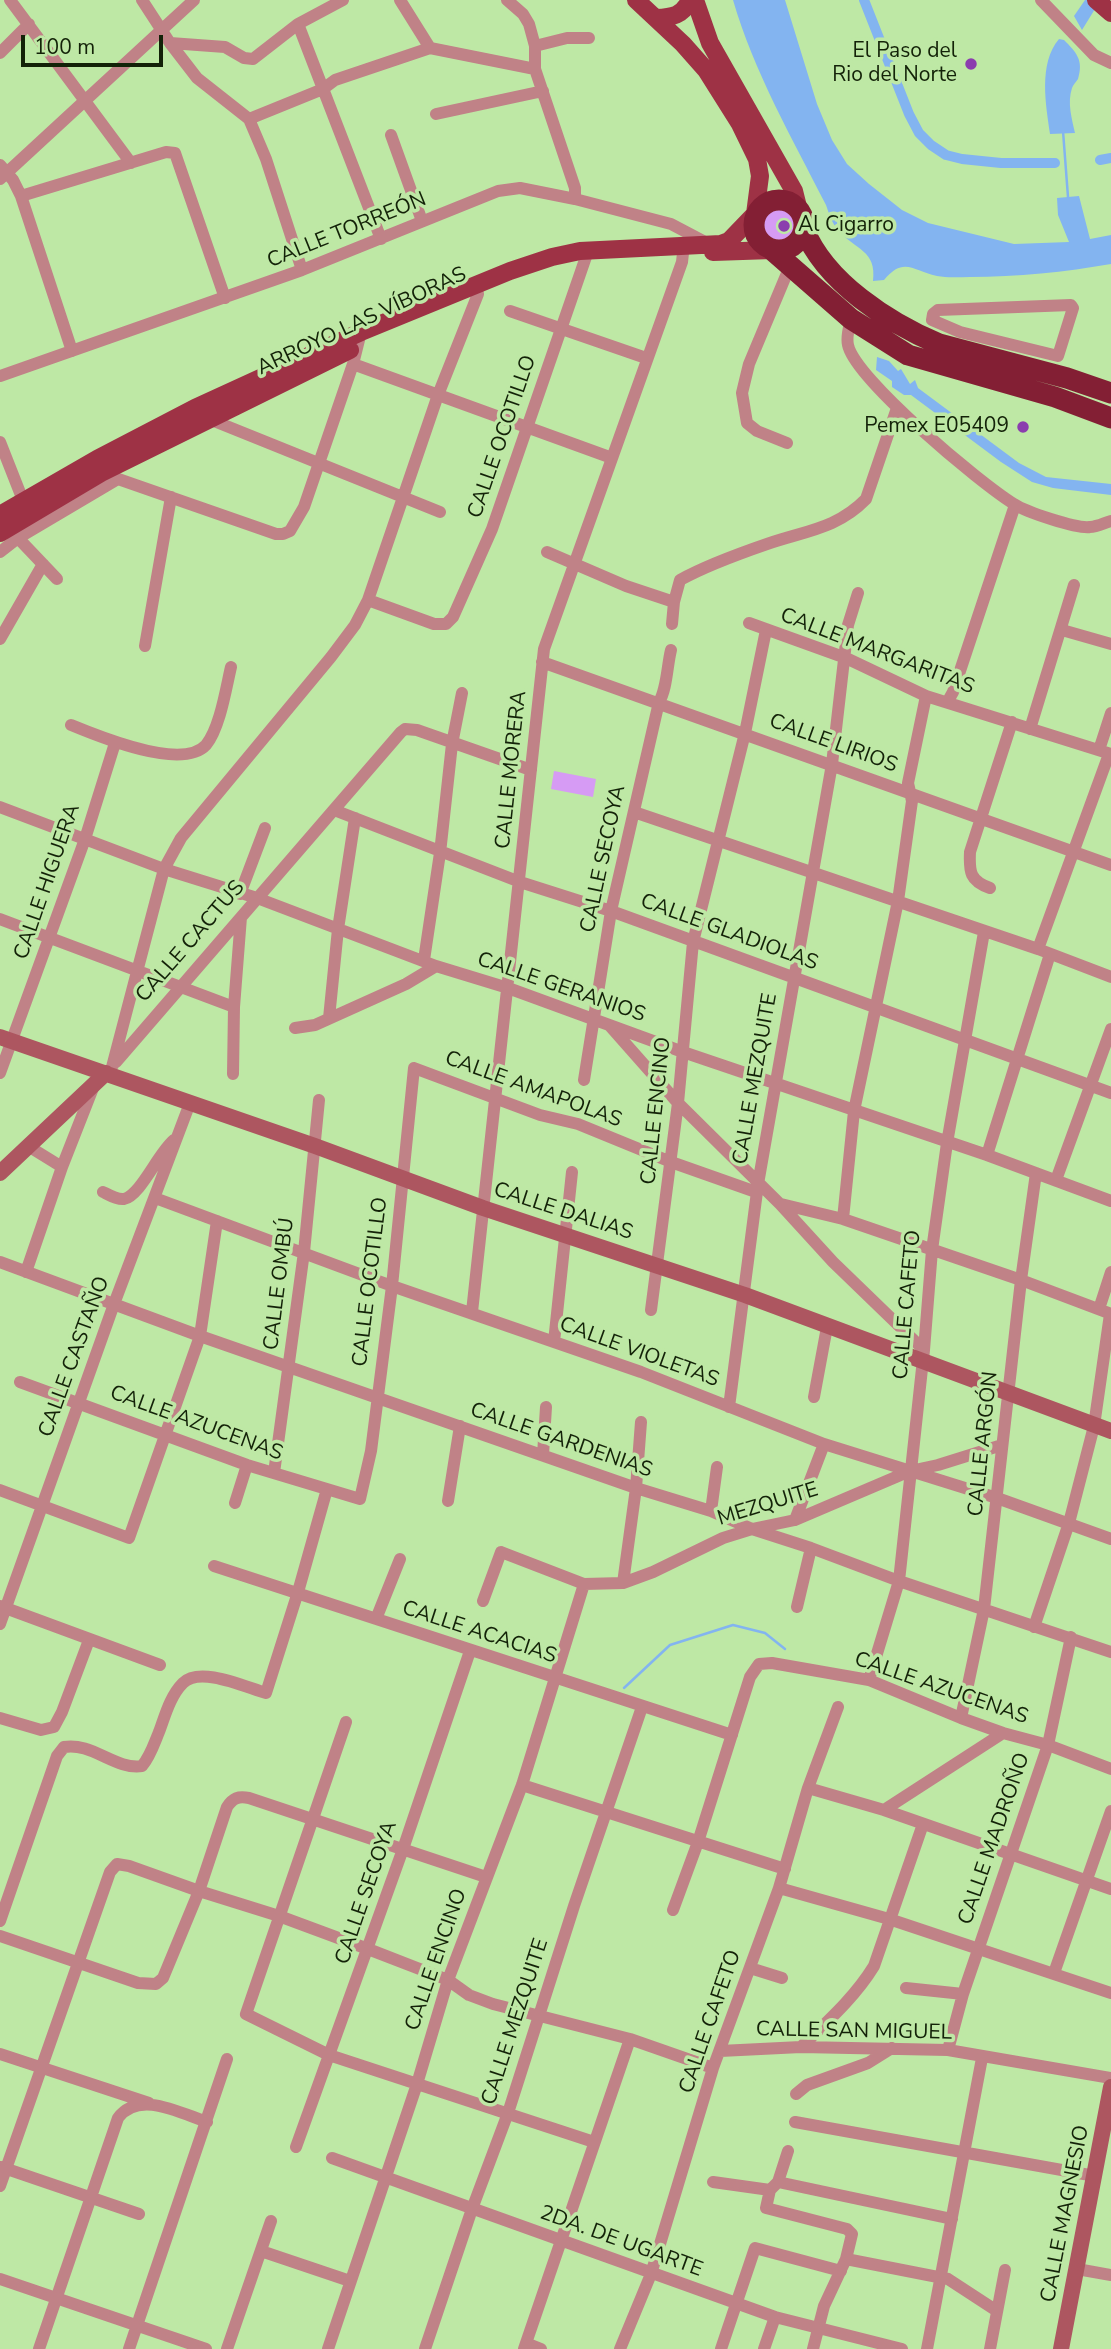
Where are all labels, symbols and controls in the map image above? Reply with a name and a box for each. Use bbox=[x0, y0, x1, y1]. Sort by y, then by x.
scale bar bbox=[24, 21, 166, 65]
text: 100 m bbox=[34, 33, 95, 61]
place label: El Paso del Rio del Norte bbox=[832, 39, 957, 89]
marker: El Paso del Rio del Norte bbox=[963, 56, 979, 72]
street label: CALLE TORREÓN bbox=[264, 188, 430, 274]
place label: Al Cigarro bbox=[798, 213, 894, 239]
marker: Al Cigarro bbox=[776, 218, 792, 234]
street label: ARROYO LAS VÍBORAS bbox=[253, 262, 471, 382]
street label: CALLE OCOTILLO bbox=[463, 352, 543, 522]
place label: Pemex E05409 bbox=[864, 414, 1009, 440]
marker: Pemex E05409 bbox=[1015, 419, 1031, 435]
street label: CALLE MARGARITAS bbox=[776, 603, 978, 701]
street label: CALLE MORERA bbox=[491, 690, 533, 850]
street label: CALLE LIRIOS bbox=[765, 709, 901, 779]
street label: CALLE SECOYA bbox=[576, 783, 632, 935]
street label: CALLE HIGUERA bbox=[10, 801, 86, 963]
street label: CALLE CACTUS bbox=[131, 876, 251, 1008]
street label: CALLE GLADIOLAS bbox=[637, 889, 821, 977]
street label: CALLE GERANIOS bbox=[474, 947, 648, 1029]
street label: CALLE MEZQUITE bbox=[729, 991, 783, 1167]
street label: CALLE ENCINO bbox=[637, 1036, 677, 1186]
street label: CALLE AMAPOLAS bbox=[441, 1046, 625, 1134]
street label: CALLE DALIAS bbox=[490, 1178, 636, 1246]
street label: CALLE OCOTILLO bbox=[348, 1196, 394, 1368]
street label: CALLE OMBÚ bbox=[259, 1216, 301, 1352]
street label: CALLE CAFETO bbox=[889, 1229, 927, 1381]
street label: CALLE CASTAÑO bbox=[34, 1273, 116, 1441]
street label: CALLE VIOLETAS bbox=[556, 1312, 722, 1394]
street label: CALLE ARGÓN bbox=[964, 1370, 1004, 1518]
street label: CALLE AZUCENAS bbox=[106, 1381, 286, 1467]
street label: CALLE GARDENIAS bbox=[467, 1398, 655, 1484]
street label: MEZQUITE bbox=[715, 1478, 821, 1532]
street label: CALLE ACACIAS bbox=[399, 1596, 559, 1670]
street label: CALLE AZUCENAS bbox=[851, 1647, 1031, 1731]
street label: CALLE MADROÑO bbox=[954, 1750, 1036, 1928]
street label: CALLE SECOYA bbox=[331, 1818, 403, 1968]
street label: CALLE ENCINO bbox=[401, 1886, 473, 2034]
street label: CALLE MEZQUITE bbox=[477, 1936, 555, 2108]
street label: CALLE CAFETO bbox=[675, 1947, 747, 2097]
street label: CALLE SAN MIGUEL bbox=[756, 2018, 952, 2046]
street label: CALLE MAGNESIO bbox=[1036, 2123, 1096, 2305]
street label: 2DA. DE UGARTE bbox=[536, 2201, 706, 2283]

